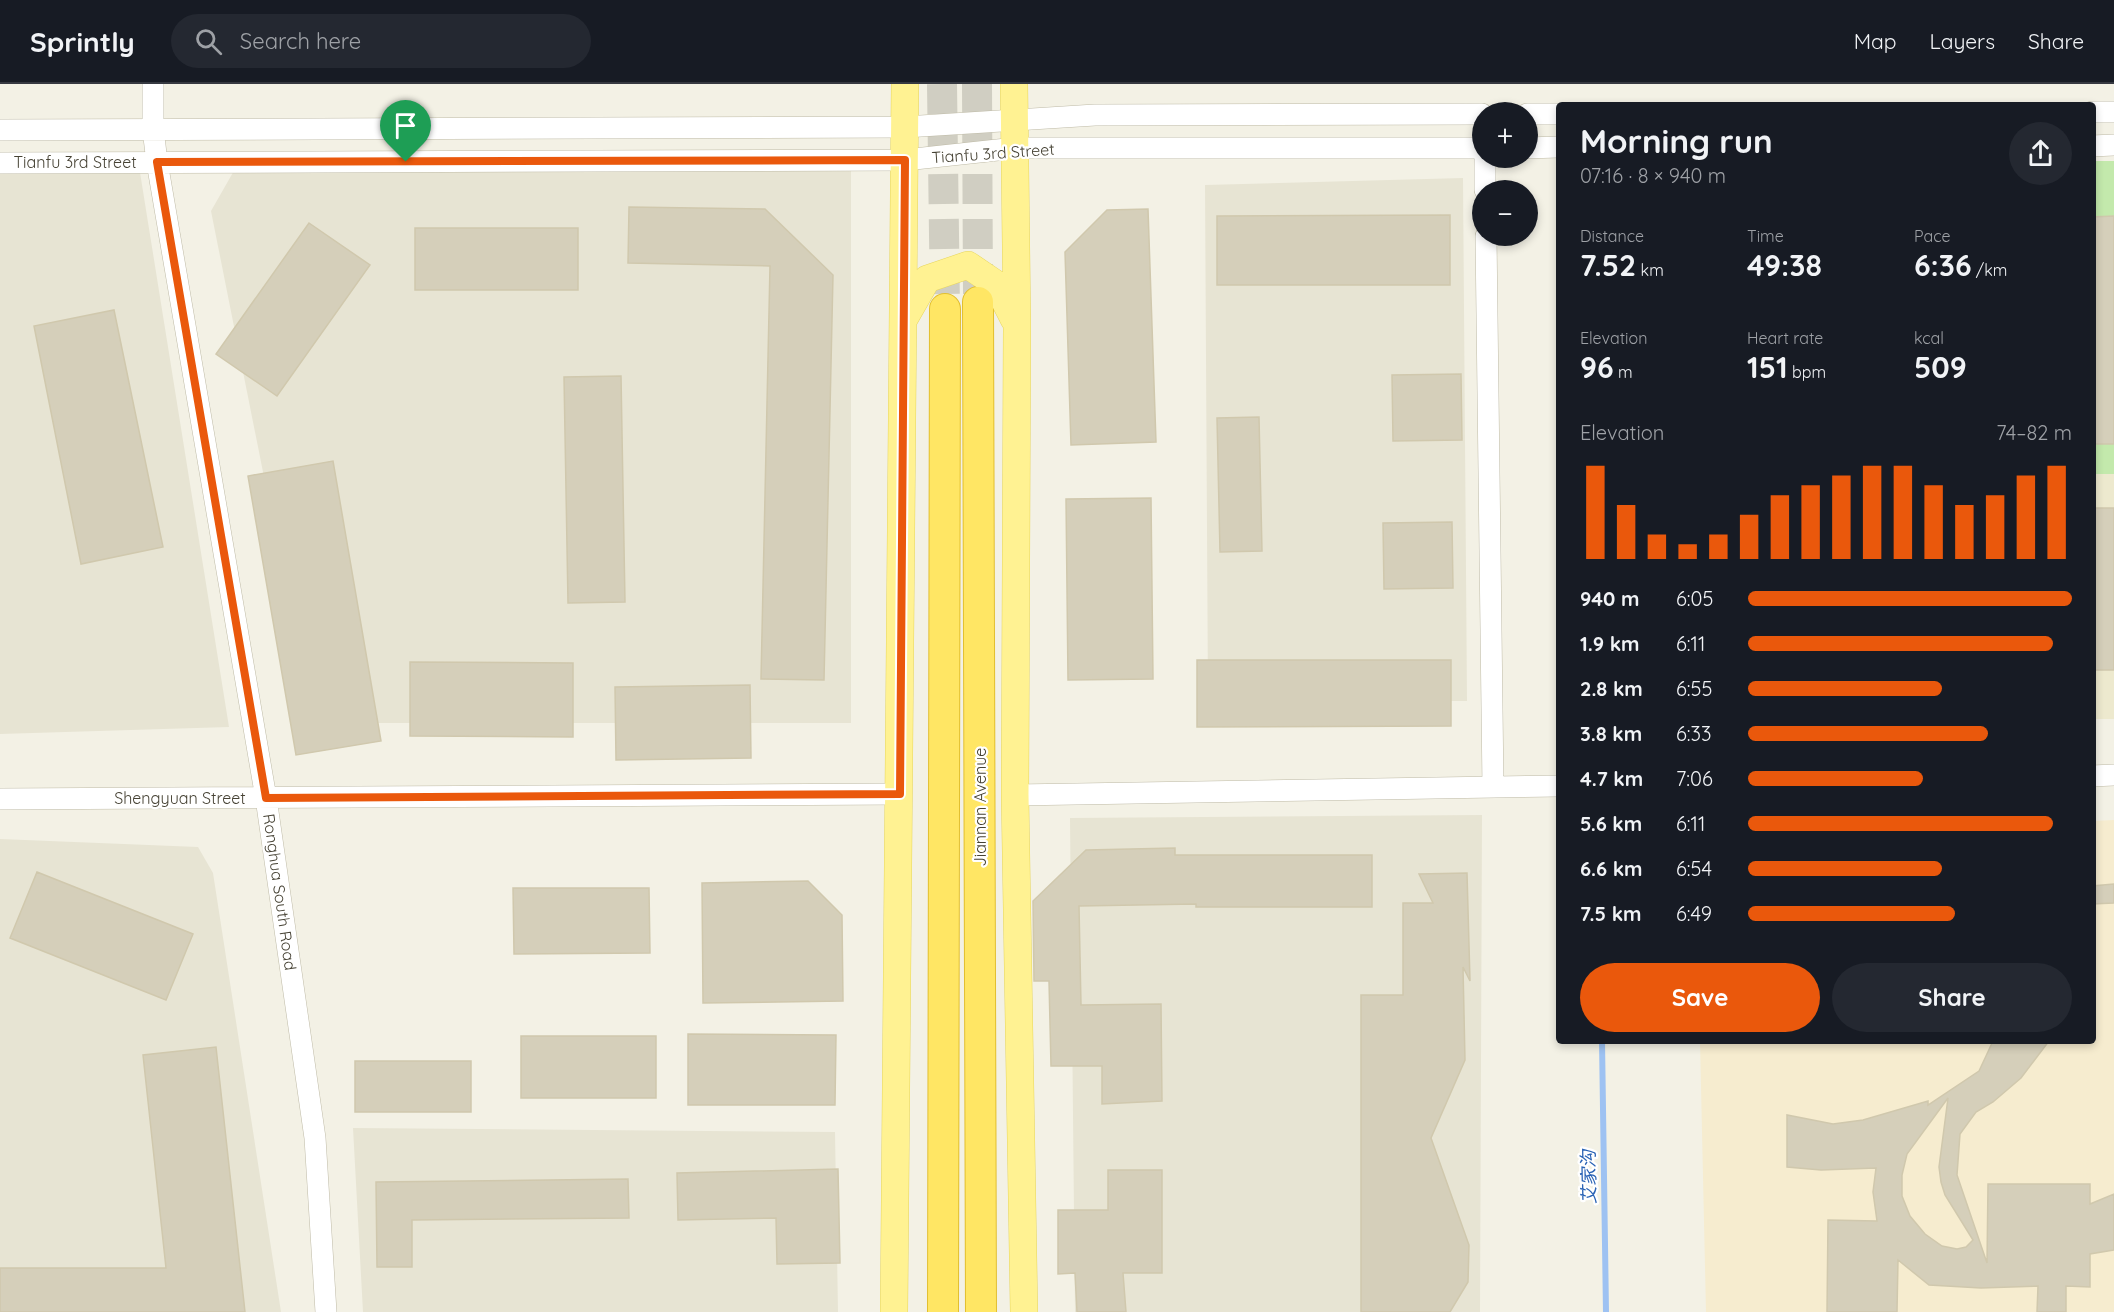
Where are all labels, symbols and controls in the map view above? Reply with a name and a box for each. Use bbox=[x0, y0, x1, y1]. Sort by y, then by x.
search box bbox=[171, 14, 591, 68]
text: Sprintly bbox=[30, 24, 135, 59]
icon: search bbox=[192, 25, 225, 58]
text: Search here bbox=[240, 27, 361, 55]
text: Map bbox=[1854, 28, 1897, 54]
text: Layers bbox=[1930, 28, 1995, 54]
text: Share bbox=[2028, 28, 2084, 54]
pin bbox=[380, 100, 431, 162]
map controls bbox=[1472, 102, 1538, 246]
button: + bbox=[1472, 102, 1538, 168]
icon: arrive bbox=[389, 109, 422, 142]
text: Morning run bbox=[1580, 120, 1773, 161]
button: share bbox=[2009, 122, 2072, 185]
street label: Tianfu 3rd Street bbox=[931, 139, 1055, 167]
street label: Tianfu 3rd Street bbox=[13, 152, 137, 172]
text: 07:16 · 8 × 940 m bbox=[1580, 163, 1726, 188]
button: − bbox=[1472, 180, 1538, 246]
text: Distance bbox=[1580, 226, 1644, 246]
text: Time bbox=[1747, 226, 1784, 246]
text: Pace bbox=[1914, 226, 1950, 246]
text: 7.52 bbox=[1580, 246, 1636, 284]
text: 49:38 bbox=[1747, 246, 1822, 284]
text: 6:36 bbox=[1914, 246, 1971, 284]
text: km bbox=[1636, 260, 1664, 280]
text: /km bbox=[1971, 260, 2007, 280]
text: Elevation bbox=[1580, 328, 1647, 348]
text: Heart rate bbox=[1747, 328, 1823, 348]
text: kcal bbox=[1914, 328, 1944, 348]
text: 96 bbox=[1580, 348, 1614, 386]
text: 151 bbox=[1747, 348, 1788, 386]
text: 509 bbox=[1914, 348, 1967, 386]
text: m bbox=[1614, 362, 1633, 382]
text: bpm bbox=[1788, 362, 1826, 382]
text: Elevation bbox=[1580, 420, 1664, 445]
text: 74–82 m bbox=[1996, 420, 2072, 445]
text: 940 m bbox=[1580, 586, 1639, 611]
text: 6:05 bbox=[1676, 586, 1713, 611]
text: 1.9 km bbox=[1580, 631, 1640, 656]
text: 6:11 bbox=[1676, 631, 1705, 656]
text: 2.8 km bbox=[1580, 676, 1643, 701]
text: 6:55 bbox=[1676, 676, 1712, 701]
text: 3.8 km bbox=[1580, 721, 1642, 746]
text: 6:33 bbox=[1676, 721, 1711, 746]
street label: Jiannan Avenue bbox=[970, 748, 990, 866]
text: 4.7 km bbox=[1580, 766, 1643, 791]
text: 7:06 bbox=[1676, 766, 1713, 791]
street label: Shengyuan Street bbox=[114, 788, 246, 808]
text: 5.6 km bbox=[1580, 811, 1642, 836]
text: 6:11 bbox=[1676, 811, 1705, 836]
street label: Ronghua South Road bbox=[259, 812, 301, 972]
text: 6.6 km bbox=[1580, 856, 1643, 881]
text: 6:54 bbox=[1676, 856, 1712, 881]
text: 7.5 km bbox=[1580, 901, 1642, 926]
text: 6:49 bbox=[1676, 901, 1712, 926]
button: Save bbox=[1580, 963, 1820, 1032]
button: Share bbox=[1832, 963, 2072, 1032]
water label: 艾家沟 bbox=[1576, 1148, 1600, 1204]

